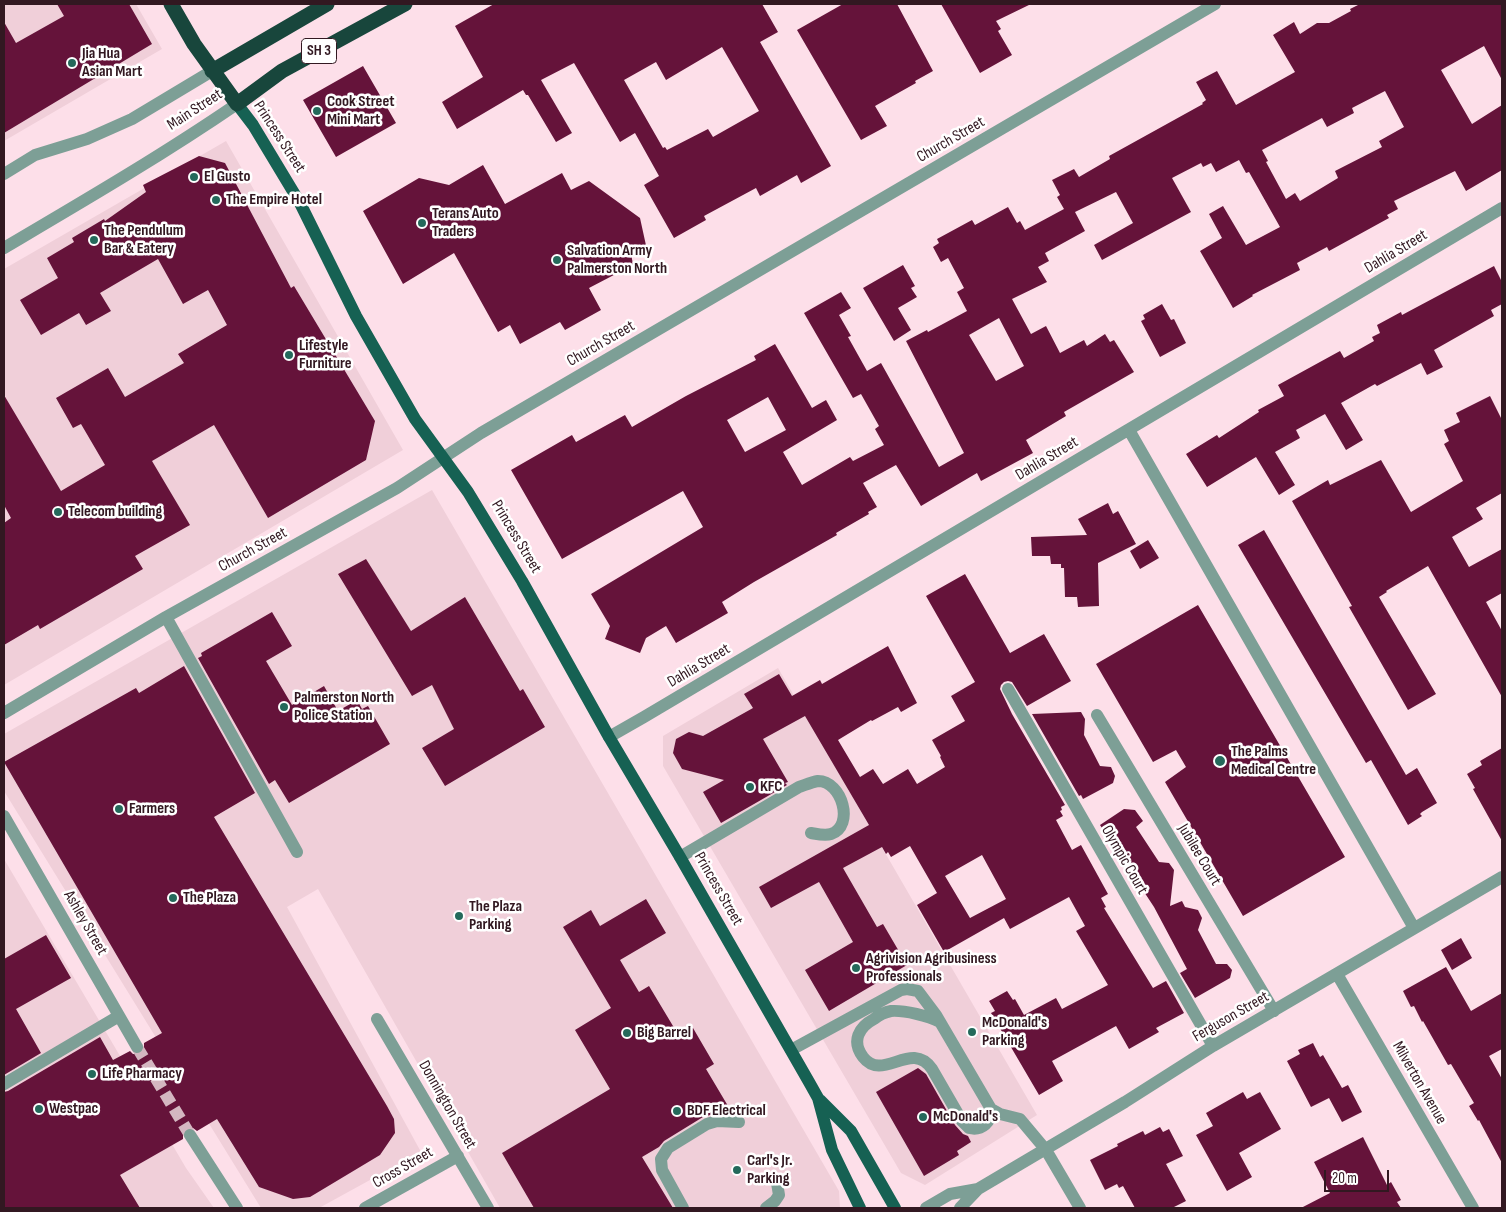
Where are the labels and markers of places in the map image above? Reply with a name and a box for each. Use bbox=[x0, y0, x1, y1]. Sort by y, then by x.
place label: Jia Hua Asian Mart bbox=[82, 44, 142, 82]
marker: Jia Hua Asian Mart bbox=[66, 57, 78, 69]
place label: Cook Street Mini Mart bbox=[327, 92, 394, 130]
marker: Cook Street Mini Mart bbox=[311, 105, 323, 117]
place label: El Gusto bbox=[204, 167, 250, 187]
marker: El Gusto bbox=[188, 171, 200, 183]
place label: The Empire Hotel bbox=[226, 190, 322, 210]
marker: The Empire Hotel bbox=[210, 194, 222, 206]
place label: Terans Auto Traders bbox=[432, 204, 499, 242]
marker: Terans Auto Traders bbox=[416, 217, 428, 229]
place label: The Pendulum Bar & Eatery bbox=[104, 221, 183, 259]
marker: The Pendulum Bar & Eatery bbox=[88, 234, 100, 246]
place label: Salvation Army Palmerston North bbox=[567, 241, 667, 279]
marker: Salvation Army Palmerston North bbox=[551, 254, 563, 266]
place label: Lifestyle Furniture bbox=[299, 336, 352, 374]
marker: Lifestyle Furniture bbox=[283, 349, 295, 361]
place label: Telecom building bbox=[68, 502, 162, 522]
marker: Telecom building bbox=[52, 506, 64, 518]
place label: Palmerston North Police Station bbox=[294, 688, 394, 726]
marker: Palmerston North Police Station bbox=[278, 701, 290, 713]
place label: The Palms Medical Centre bbox=[1231, 742, 1316, 780]
marker: The Palms Medical Centre bbox=[1213, 754, 1227, 768]
place label: KFC bbox=[760, 777, 783, 797]
marker: KFC bbox=[744, 781, 756, 793]
place label: Farmers bbox=[129, 799, 175, 819]
marker: Farmers bbox=[113, 803, 125, 815]
place label: The Plaza bbox=[183, 888, 236, 908]
marker: The Plaza bbox=[167, 892, 179, 904]
place label: The Plaza Parking bbox=[469, 897, 522, 935]
marker: The Plaza Parking bbox=[453, 910, 465, 922]
place label: Agrivision Agribusiness Professionals bbox=[866, 949, 997, 987]
marker: Agrivision Agribusiness Professionals bbox=[850, 962, 862, 974]
place label: McDonald's Parking bbox=[982, 1013, 1047, 1051]
place label: Big Barrel bbox=[637, 1023, 691, 1043]
marker: McDonald's Parking bbox=[966, 1026, 978, 1038]
marker: Big Barrel bbox=[621, 1027, 633, 1039]
place label: Life Pharmacy bbox=[102, 1064, 182, 1084]
marker: Life Pharmacy bbox=[86, 1068, 98, 1080]
place label: Westpac bbox=[49, 1099, 98, 1119]
place label: BDF Electrical bbox=[687, 1101, 766, 1121]
marker: Westpac bbox=[33, 1103, 45, 1115]
marker: BDF Electrical bbox=[671, 1105, 683, 1117]
place label: McDonald's bbox=[933, 1107, 998, 1127]
marker: McDonald's bbox=[917, 1111, 929, 1123]
place label: Carl's Jr. Parking bbox=[747, 1151, 793, 1189]
marker: Carl's Jr. Parking bbox=[731, 1164, 743, 1176]

